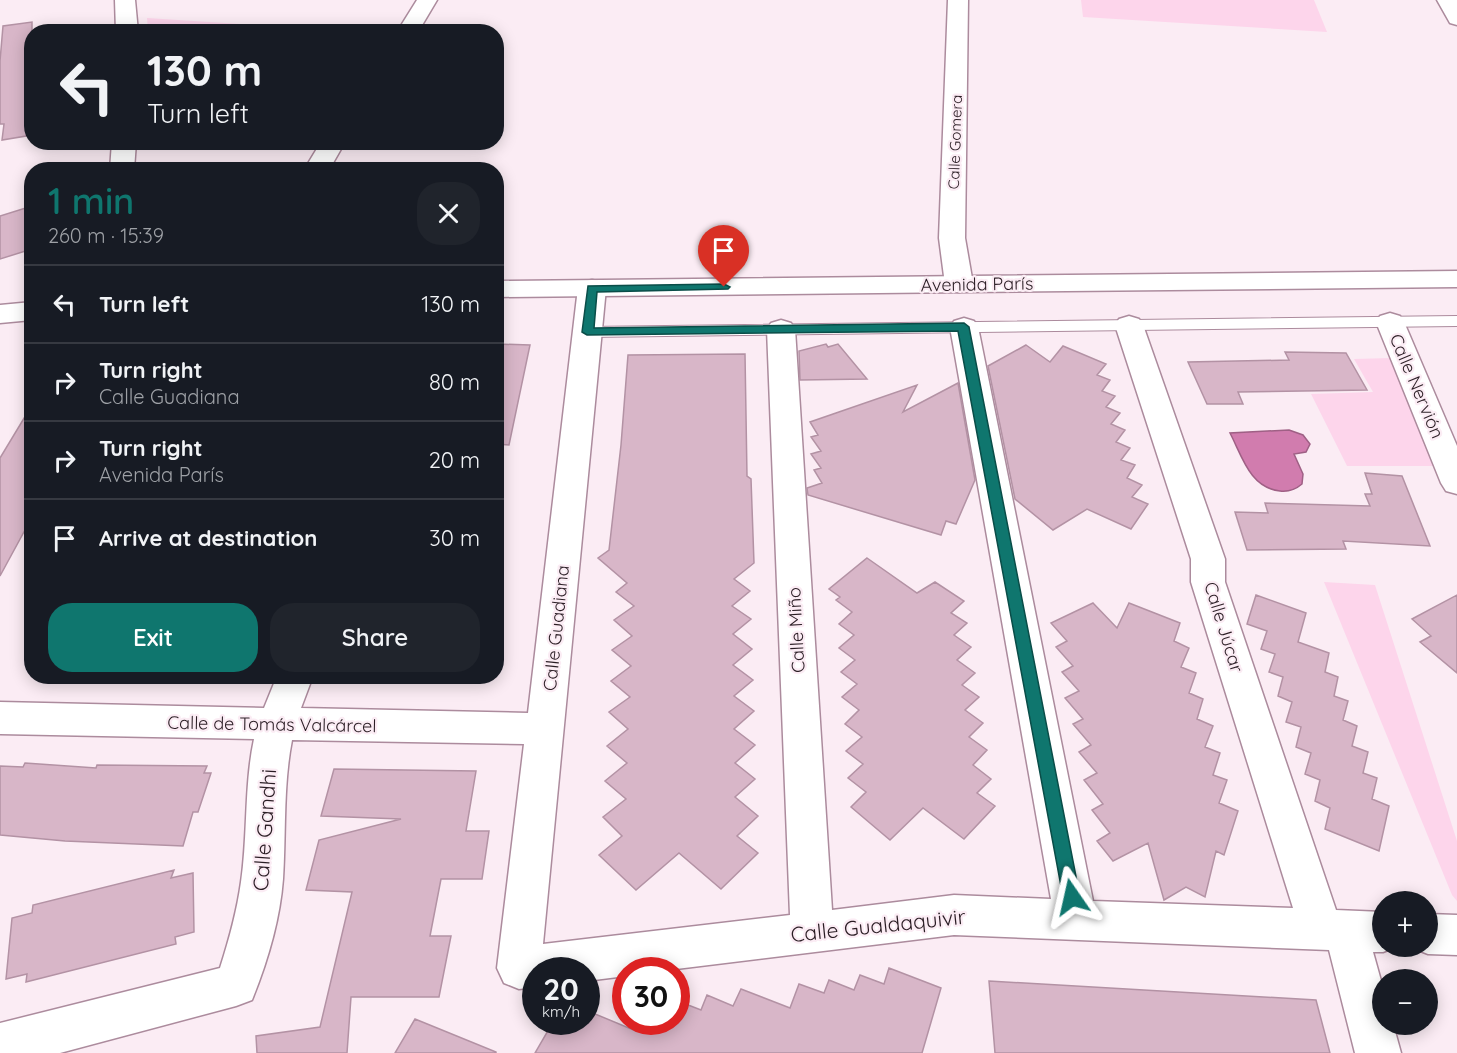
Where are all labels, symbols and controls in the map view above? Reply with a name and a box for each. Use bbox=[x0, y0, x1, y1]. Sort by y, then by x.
text: 130 m bbox=[147, 44, 262, 97]
icon: left bbox=[48, 48, 126, 126]
street label: Calle Gomera bbox=[944, 94, 966, 190]
text: Turn left bbox=[147, 96, 249, 130]
text: 1 min bbox=[48, 178, 134, 223]
button: close bbox=[417, 182, 480, 245]
text: 260 m · 15:39 bbox=[48, 223, 164, 248]
pin bbox=[698, 225, 749, 287]
icon: arrive bbox=[707, 234, 740, 267]
street label: Avenida París bbox=[921, 272, 1033, 296]
icon: left bbox=[48, 288, 81, 321]
text: Turn left bbox=[99, 290, 189, 318]
text: 130 m bbox=[421, 290, 480, 318]
street label: Calle Nervión bbox=[1385, 330, 1449, 442]
text: Turn right bbox=[99, 356, 203, 384]
icon: right bbox=[48, 366, 81, 399]
text: 80 m bbox=[429, 368, 480, 396]
text: Calle Guadiana bbox=[99, 384, 240, 409]
text: Turn right bbox=[99, 434, 203, 462]
icon: right bbox=[48, 444, 81, 477]
text: 20 m bbox=[429, 446, 480, 474]
text: Avenida París bbox=[99, 462, 224, 487]
icon: arrive bbox=[48, 522, 81, 555]
text: Arrive at destination bbox=[99, 524, 317, 552]
text: 30 m bbox=[429, 524, 480, 552]
street label: Calle Guadiana bbox=[538, 564, 574, 692]
street label: Calle Júcar bbox=[1199, 579, 1249, 675]
street label: Calle Miño bbox=[782, 587, 810, 673]
button: Exit bbox=[48, 603, 258, 672]
button: Share bbox=[270, 603, 480, 672]
street label: Calle de Tomás Valcárcel bbox=[167, 711, 377, 737]
street label: Calle Gandhi bbox=[247, 768, 281, 892]
position arrow bbox=[1040, 865, 1104, 929]
map controls bbox=[1372, 891, 1438, 1035]
button: + bbox=[1372, 891, 1438, 957]
street label: Calle Gualdaquivir bbox=[789, 903, 967, 947]
speed limit sign: 30 bbox=[612, 957, 690, 1035]
button: − bbox=[1372, 969, 1438, 1035]
text: 20 bbox=[543, 970, 579, 1008]
text: km/h bbox=[542, 1002, 580, 1021]

